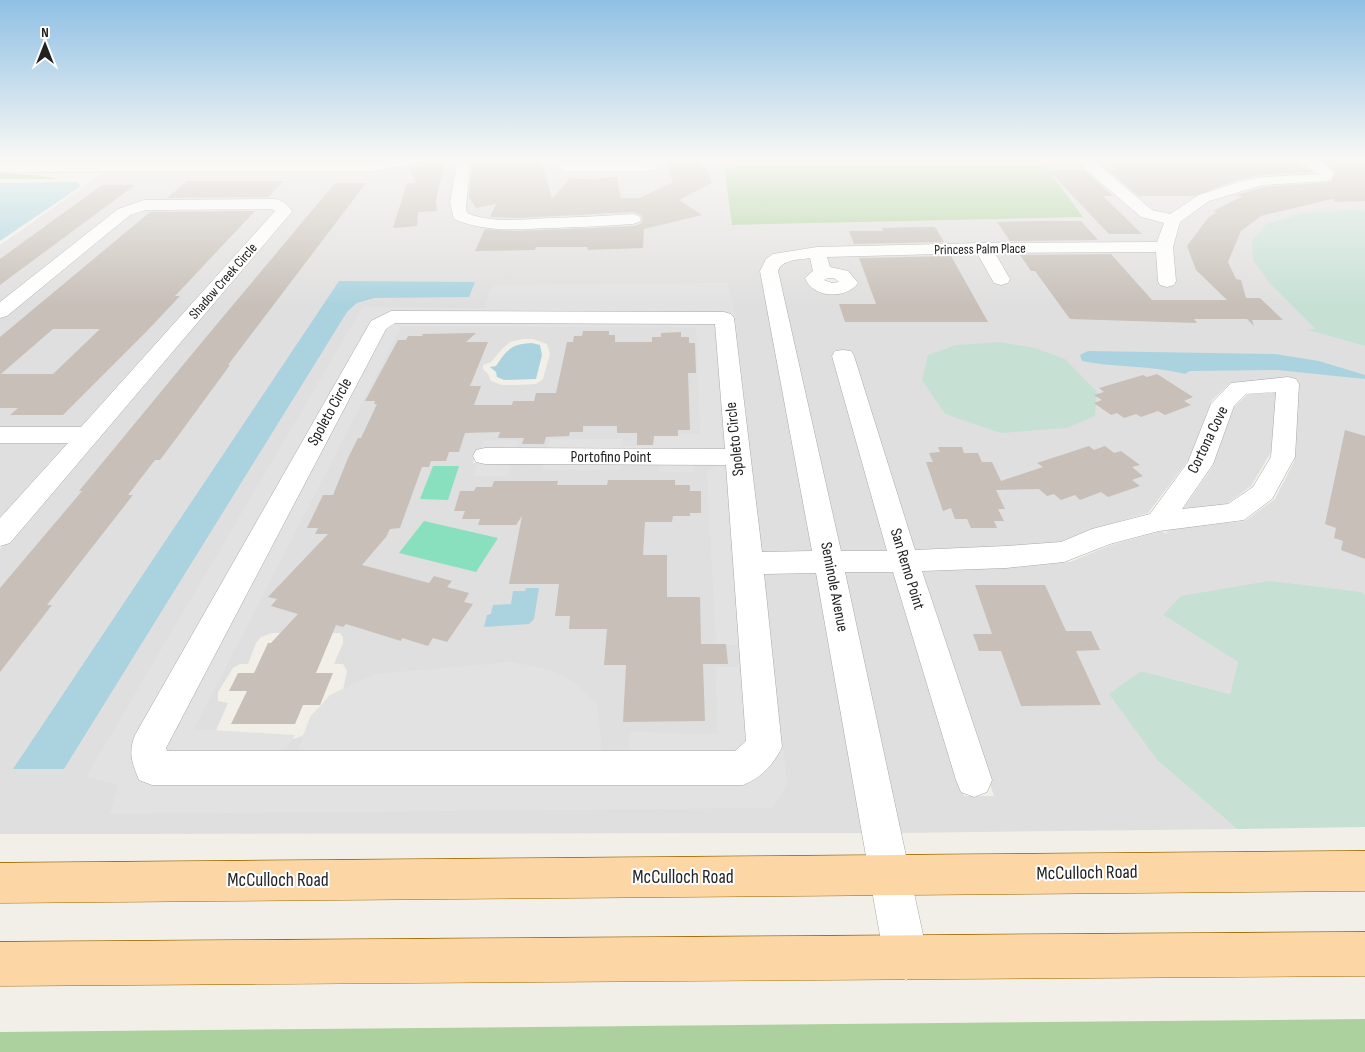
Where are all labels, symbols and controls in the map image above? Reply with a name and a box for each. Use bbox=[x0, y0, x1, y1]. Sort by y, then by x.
north arrow bbox=[20, 20, 70, 70]
text: N bbox=[41, 24, 49, 41]
street label: Shadow Creek Circle bbox=[185, 239, 261, 323]
street label: Princess Palm Place bbox=[934, 240, 1026, 258]
street label: Spoleto Circle bbox=[304, 375, 356, 449]
street label: Spoleto Circle bbox=[722, 401, 748, 477]
street label: Cortona Cove bbox=[1184, 403, 1232, 477]
street label: Portofino Point bbox=[571, 448, 651, 467]
street label: San Remo Point bbox=[886, 526, 928, 612]
street label: Seminole Avenue bbox=[816, 540, 852, 634]
street label: McCulloch Road bbox=[1036, 861, 1138, 885]
street label: McCulloch Road bbox=[632, 866, 734, 889]
street label: McCulloch Road bbox=[227, 869, 329, 892]

